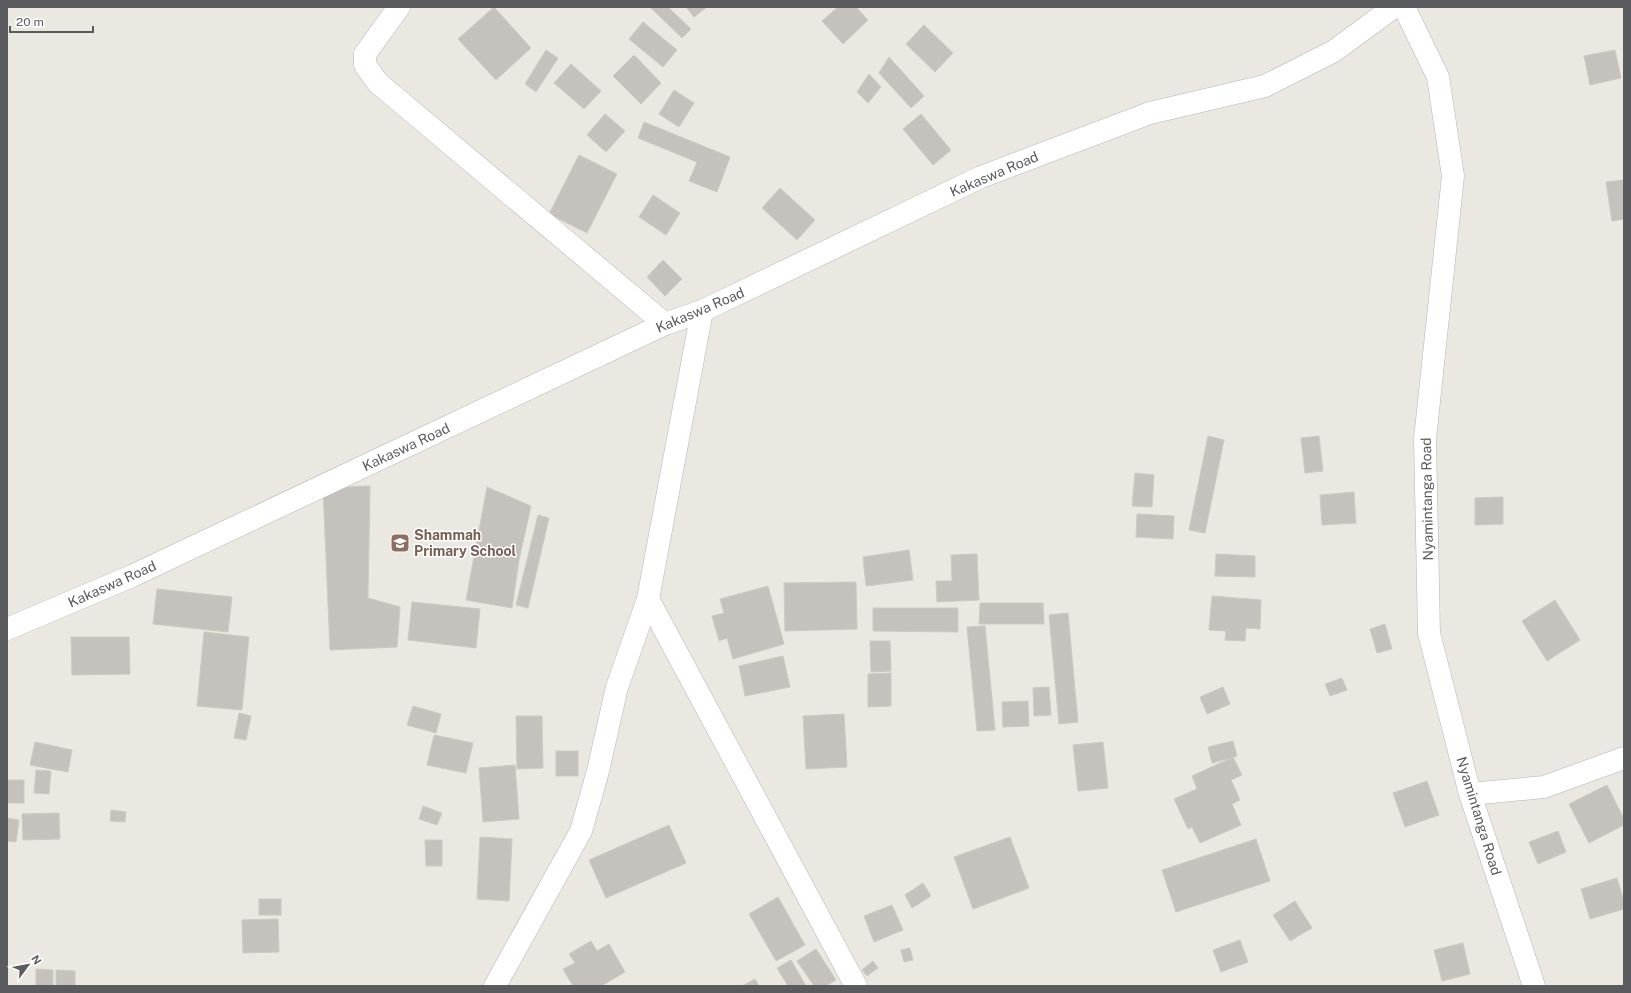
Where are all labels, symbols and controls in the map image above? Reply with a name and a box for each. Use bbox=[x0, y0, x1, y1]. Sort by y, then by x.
scale bar bbox=[10, 8, 93, 34]
text: 20 m bbox=[16, 15, 44, 29]
street label: Kakaswa Road bbox=[947, 148, 1041, 200]
street label: Kakaswa Road bbox=[653, 284, 747, 336]
street label: Kakaswa Road bbox=[360, 420, 452, 474]
street label: Nyamintanga Road bbox=[1418, 437, 1436, 561]
place label: Shammah Primary School bbox=[414, 527, 517, 559]
school or university icon: Shammah Primary School bbox=[389, 532, 411, 554]
street label: Kakaswa Road bbox=[66, 557, 158, 611]
street label: Nyamintanga Road bbox=[1453, 755, 1505, 877]
north arrow bbox=[8, 945, 48, 985]
text: N bbox=[29, 953, 44, 967]

